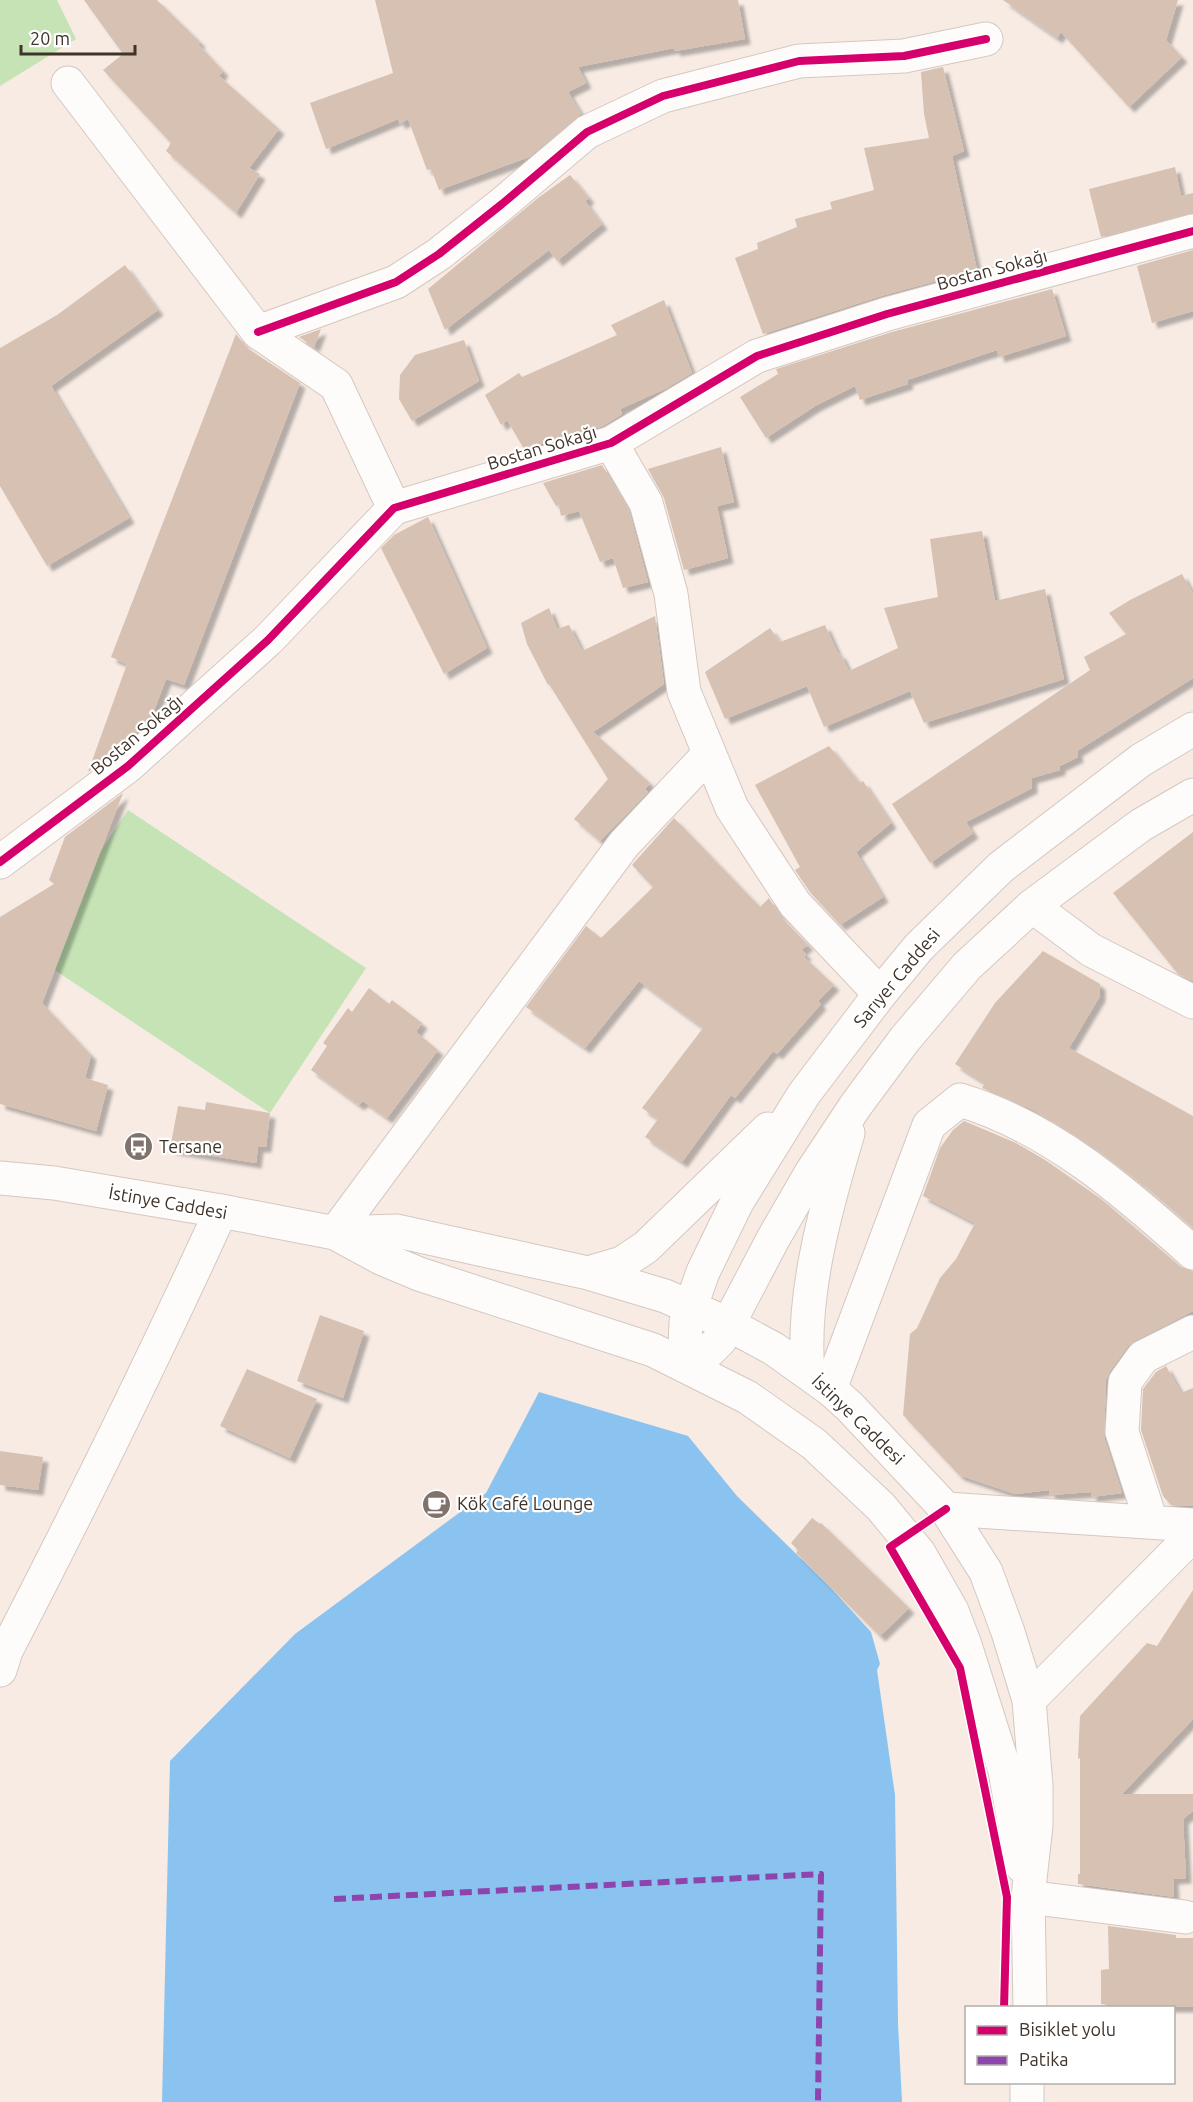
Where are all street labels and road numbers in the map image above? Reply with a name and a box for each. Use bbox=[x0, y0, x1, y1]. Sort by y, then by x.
street label: Bostan Sokağı bbox=[934, 245, 1049, 293]
street label: Bostan Sokağı bbox=[485, 421, 599, 473]
street label: Bostan Sokağı bbox=[86, 690, 186, 778]
street label: Sarıyer Caddesi bbox=[849, 924, 943, 1031]
street label: İstinye Caddesi bbox=[107, 1182, 229, 1222]
street label: İstinye Caddesi bbox=[809, 1370, 909, 1468]

